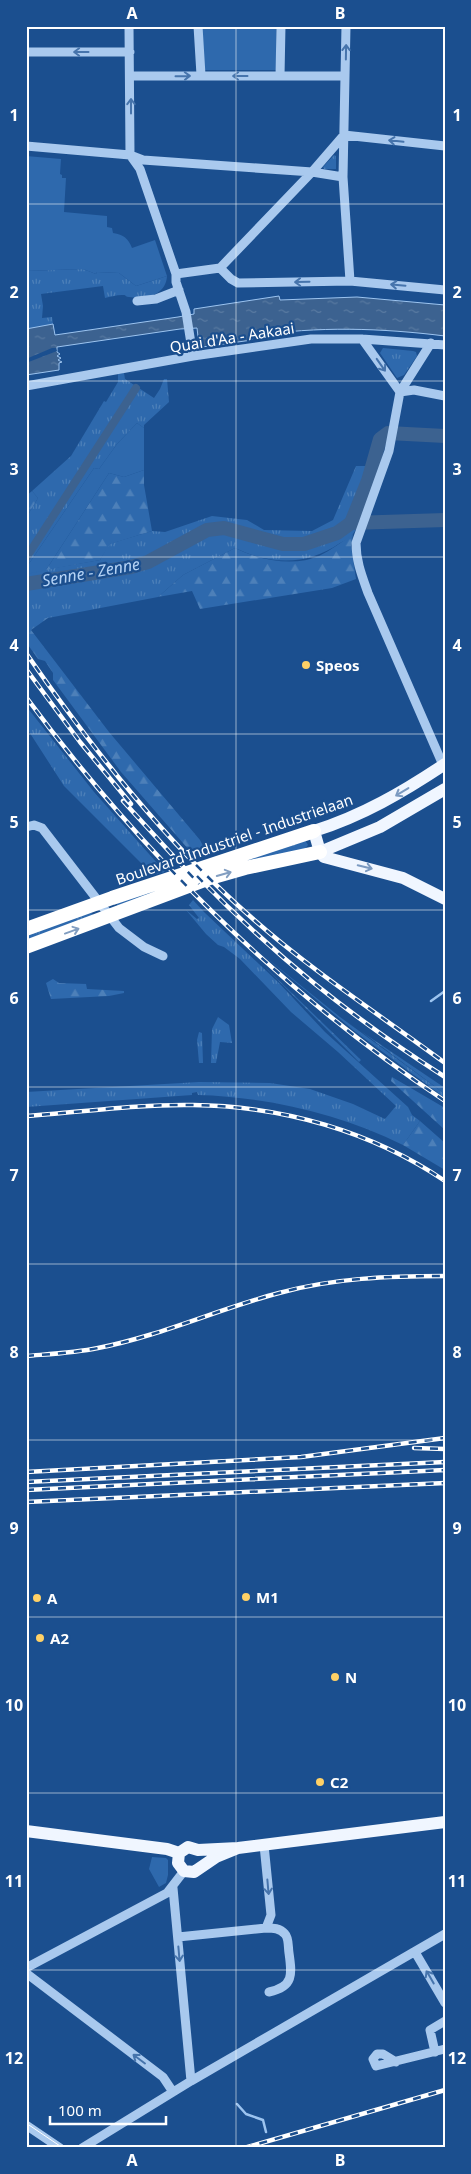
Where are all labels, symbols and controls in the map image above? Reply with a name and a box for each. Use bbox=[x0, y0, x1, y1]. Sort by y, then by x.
text: A bbox=[126, 2, 138, 24]
text: B bbox=[335, 2, 345, 24]
one-way arrow bbox=[341, 44, 351, 60]
one-way arrow bbox=[73, 47, 90, 57]
one-way arrow bbox=[175, 71, 191, 80]
one-way arrow bbox=[233, 71, 249, 81]
one-way arrow bbox=[126, 99, 136, 115]
text: 1 bbox=[9, 104, 19, 126]
text: 1 bbox=[452, 104, 462, 126]
one-way arrow bbox=[389, 136, 405, 146]
one-way arrow bbox=[294, 277, 310, 286]
one-way arrow bbox=[390, 280, 406, 290]
text: 2 bbox=[9, 281, 19, 303]
text: 2 bbox=[452, 281, 462, 303]
street label: Quai d'Aa - Aakaai bbox=[168, 317, 296, 357]
one-way arrow bbox=[376, 358, 386, 372]
text: 3 bbox=[9, 458, 19, 480]
text: 3 bbox=[452, 458, 462, 480]
water label: Senne - Zenne bbox=[40, 553, 142, 591]
text: 4 bbox=[9, 634, 19, 656]
text: 4 bbox=[452, 634, 462, 656]
place label: Speos bbox=[316, 655, 360, 675]
marker: Speos bbox=[300, 659, 312, 671]
one-way arrow bbox=[396, 787, 410, 797]
street label: Boulevard Industriel - Industrielaan bbox=[113, 789, 355, 889]
text: 5 bbox=[9, 811, 19, 833]
text: 5 bbox=[452, 811, 462, 833]
one-way arrow bbox=[357, 863, 373, 872]
one-way arrow bbox=[216, 868, 232, 878]
one-way arrow bbox=[64, 926, 79, 935]
text: 6 bbox=[9, 987, 19, 1009]
text: 6 bbox=[452, 987, 462, 1009]
text: 7 bbox=[9, 1164, 19, 1186]
text: 7 bbox=[452, 1164, 462, 1186]
text: 8 bbox=[9, 1341, 19, 1363]
text: 8 bbox=[452, 1341, 462, 1363]
text: 9 bbox=[9, 1517, 19, 1539]
text: 9 bbox=[452, 1517, 462, 1539]
place label: M1 bbox=[256, 1587, 279, 1607]
place label: A bbox=[47, 1588, 58, 1608]
marker: M1 bbox=[240, 1591, 252, 1603]
marker: A bbox=[31, 1592, 43, 1604]
place label: A2 bbox=[50, 1628, 69, 1648]
marker: A2 bbox=[34, 1632, 46, 1644]
place label: N bbox=[345, 1667, 357, 1687]
marker: N bbox=[329, 1671, 341, 1683]
text: 10 bbox=[5, 1694, 23, 1716]
text: 10 bbox=[448, 1694, 466, 1716]
place label: C2 bbox=[330, 1772, 349, 1792]
marker: C2 bbox=[314, 1776, 326, 1788]
text: 11 bbox=[5, 1870, 23, 1892]
text: 11 bbox=[448, 1870, 466, 1892]
one-way arrow bbox=[264, 1878, 273, 1894]
one-way arrow bbox=[174, 1946, 184, 1962]
one-way arrow bbox=[424, 1971, 434, 1985]
text: 12 bbox=[5, 2047, 23, 2069]
text: 12 bbox=[448, 2047, 466, 2069]
one-way arrow bbox=[132, 2054, 146, 2064]
scale bar bbox=[50, 2094, 166, 2126]
text: 100 m bbox=[58, 2100, 102, 2120]
text: A bbox=[126, 2149, 138, 2171]
text: B bbox=[335, 2149, 345, 2171]

